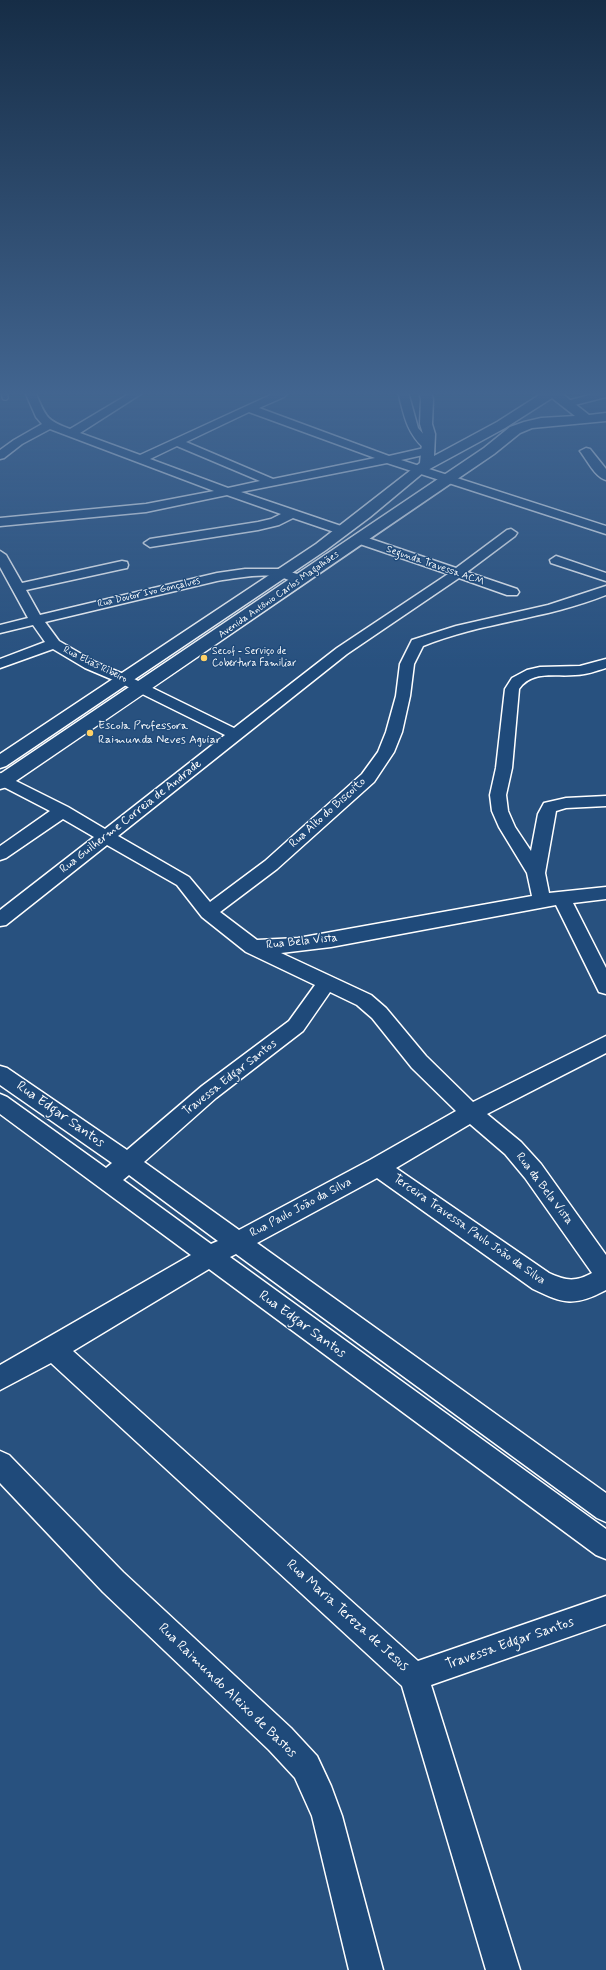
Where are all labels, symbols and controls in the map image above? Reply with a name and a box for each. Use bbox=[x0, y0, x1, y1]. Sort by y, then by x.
street label: Segunda Travessa ACM bbox=[384, 544, 486, 588]
street label: Avenida Antônio Carlos Magalhães bbox=[216, 549, 342, 641]
street label: Rua Doutor Ivo Gonçalves bbox=[96, 575, 202, 611]
street label: Rua Elias Ribeiro bbox=[61, 644, 129, 686]
place label: Secof - Serviço de Cobertura Familiar bbox=[212, 646, 296, 670]
marker: Secof - Serviço de Cobertura Familiar bbox=[199, 653, 209, 663]
place label: Escola Professora Raimunda Neves Aguiar bbox=[98, 719, 221, 747]
marker: Escola Professora Raimunda Neves Aguiar bbox=[85, 728, 95, 738]
street label: Rua Guilherme Correia de Andrade bbox=[57, 757, 205, 877]
street label: Rua Alto do Biscoito bbox=[287, 775, 369, 851]
street label: Rua Bela Vista bbox=[266, 931, 338, 953]
street label: Travessa Edgar Santos bbox=[180, 1037, 280, 1119]
street label: Rua Edgar Santos bbox=[13, 1078, 107, 1152]
street label: Rua da Bela Vista bbox=[512, 1150, 576, 1228]
street label: Terceira Travessa Paulo João da Silva bbox=[390, 1172, 548, 1288]
street label: Rua Paulo João da Silva bbox=[248, 1175, 354, 1241]
street label: Rua Edgar Santos bbox=[255, 1288, 349, 1362]
street label: Rua Maria Tereza de Jesus bbox=[282, 1557, 412, 1675]
street label: Travessa Edgar Santos bbox=[444, 1614, 576, 1674]
street label: Rua Raimundo Aleixo de Bastos bbox=[154, 1620, 300, 1762]

